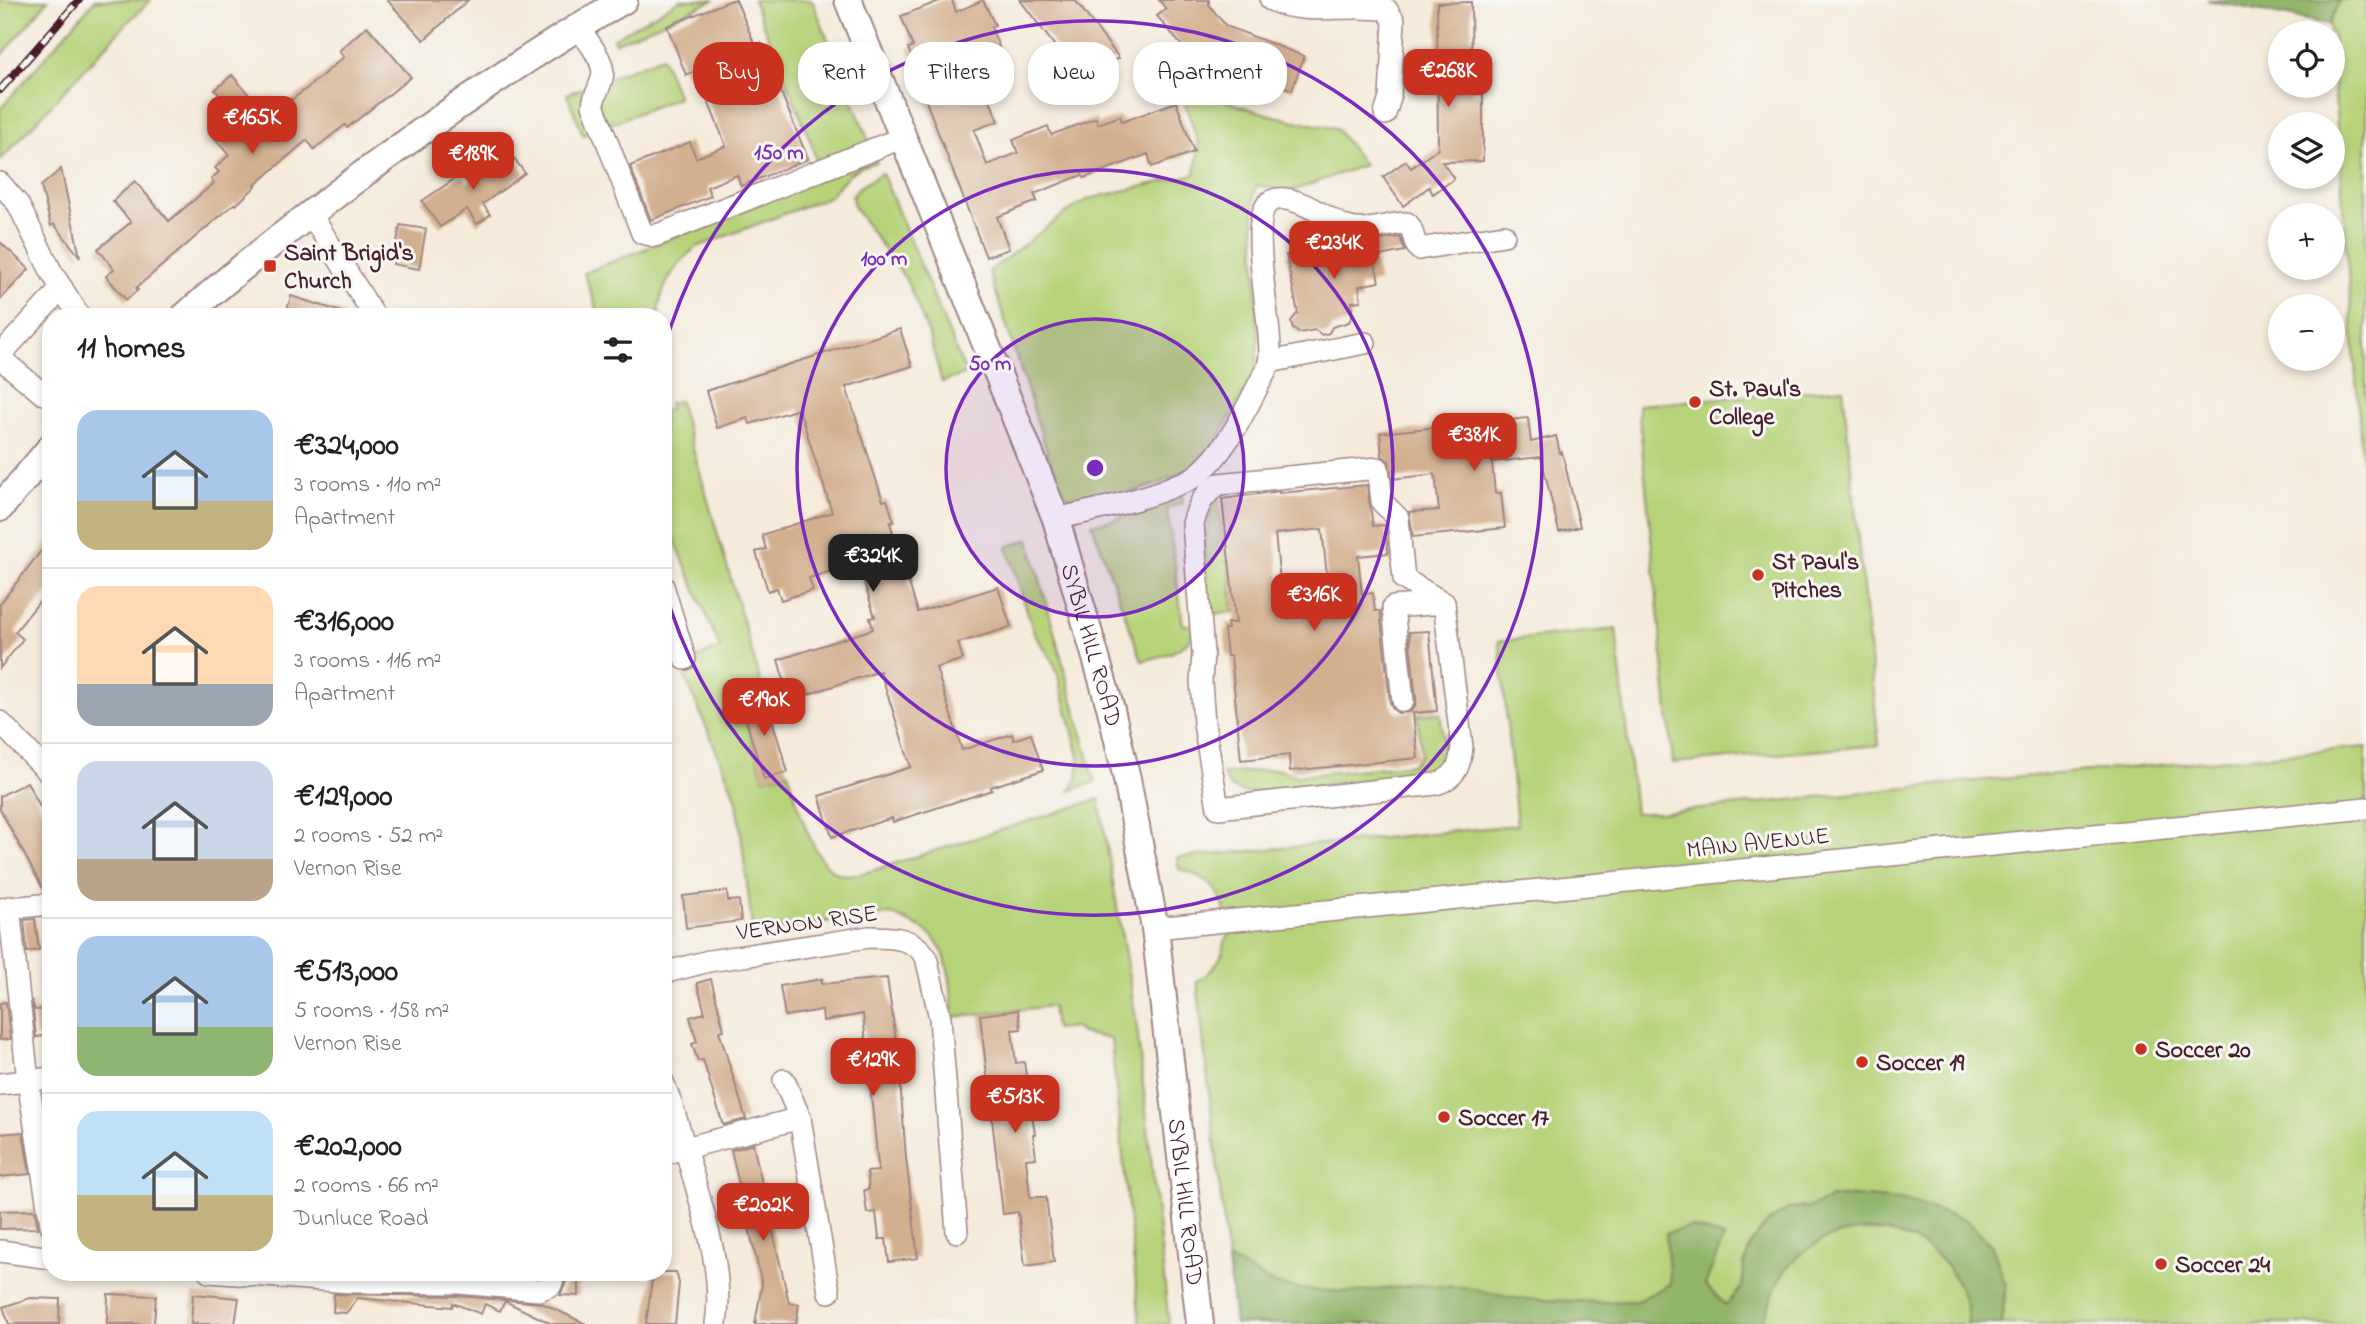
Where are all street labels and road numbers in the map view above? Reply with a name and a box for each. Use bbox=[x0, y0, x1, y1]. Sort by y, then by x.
street label: SYBIL HILL ROAD bbox=[1050, 560, 1129, 730]
street label: MAIN AVENUE bbox=[1685, 820, 1832, 869]
street label: VERNON RISE bbox=[734, 897, 880, 952]
street label: SYBIL HILL ROAD bbox=[1157, 1117, 1211, 1288]

